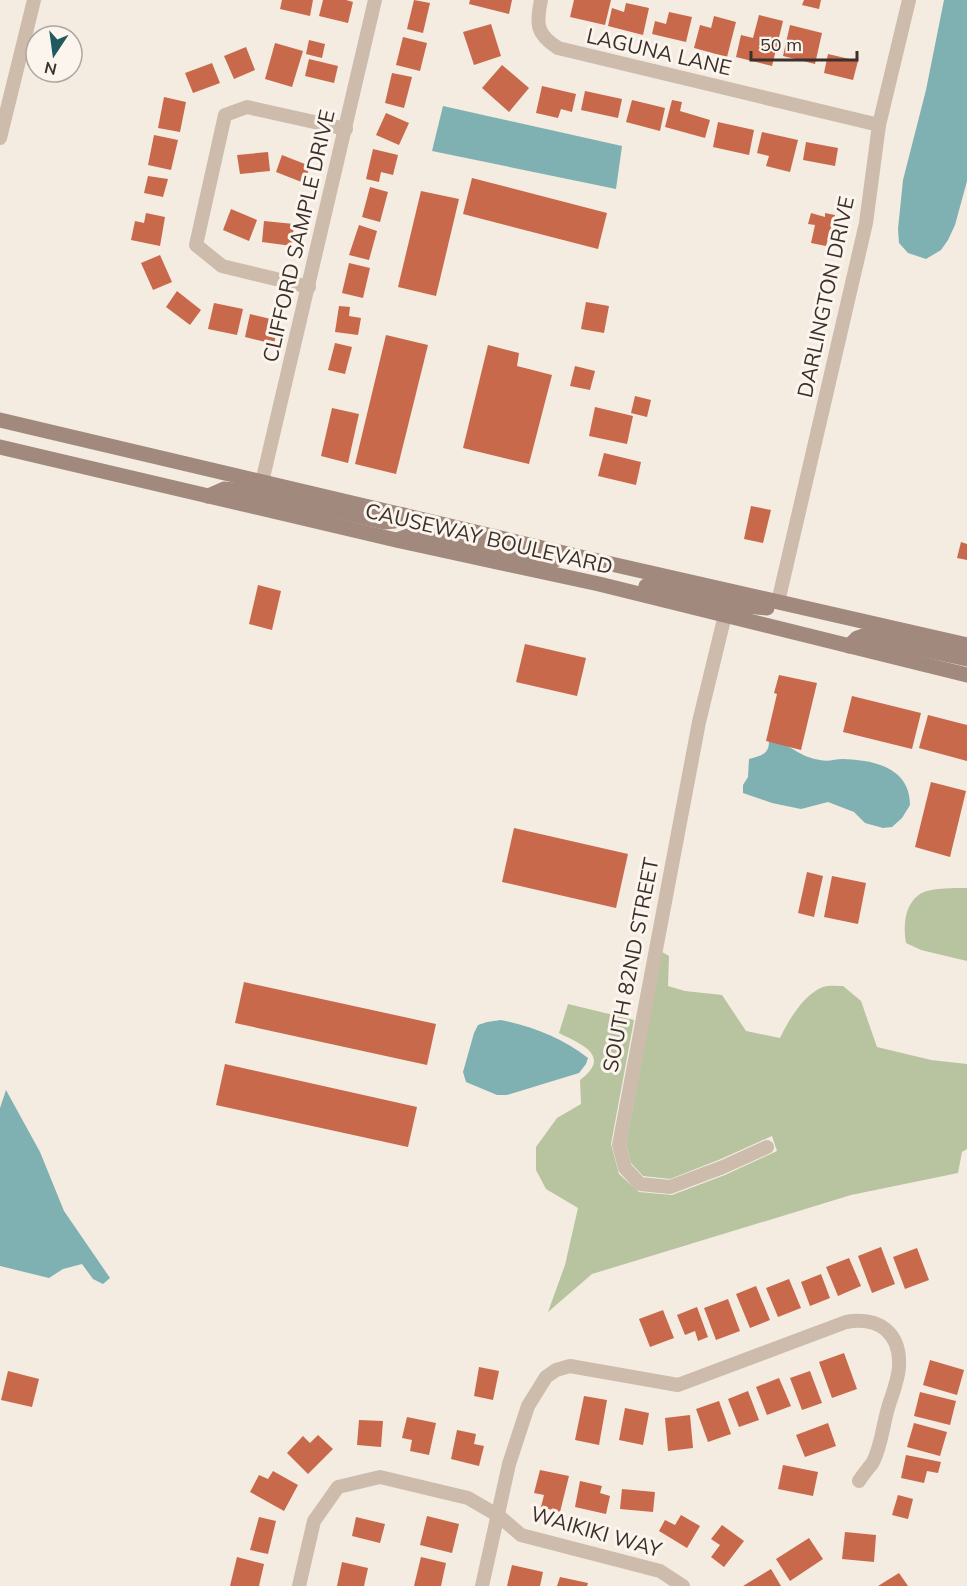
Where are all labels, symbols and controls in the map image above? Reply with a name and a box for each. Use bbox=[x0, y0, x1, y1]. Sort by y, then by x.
street label: LAGUNA LANE bbox=[584, 22, 734, 80]
north arrow bbox=[24, 24, 84, 84]
scale bar bbox=[751, 24, 858, 62]
text: 50 m bbox=[760, 33, 802, 56]
text: N bbox=[42, 58, 59, 80]
street label: CLIFFORD SAMPLE DRIVE bbox=[256, 107, 340, 365]
street label: DARLINGTON DRIVE bbox=[791, 194, 859, 400]
street label: CAUSEWAY BOULEVARD bbox=[363, 497, 615, 579]
street label: SOUTH 82ND STREET bbox=[596, 855, 664, 1074]
street label: WAIKIKI WAY bbox=[528, 1500, 665, 1562]

